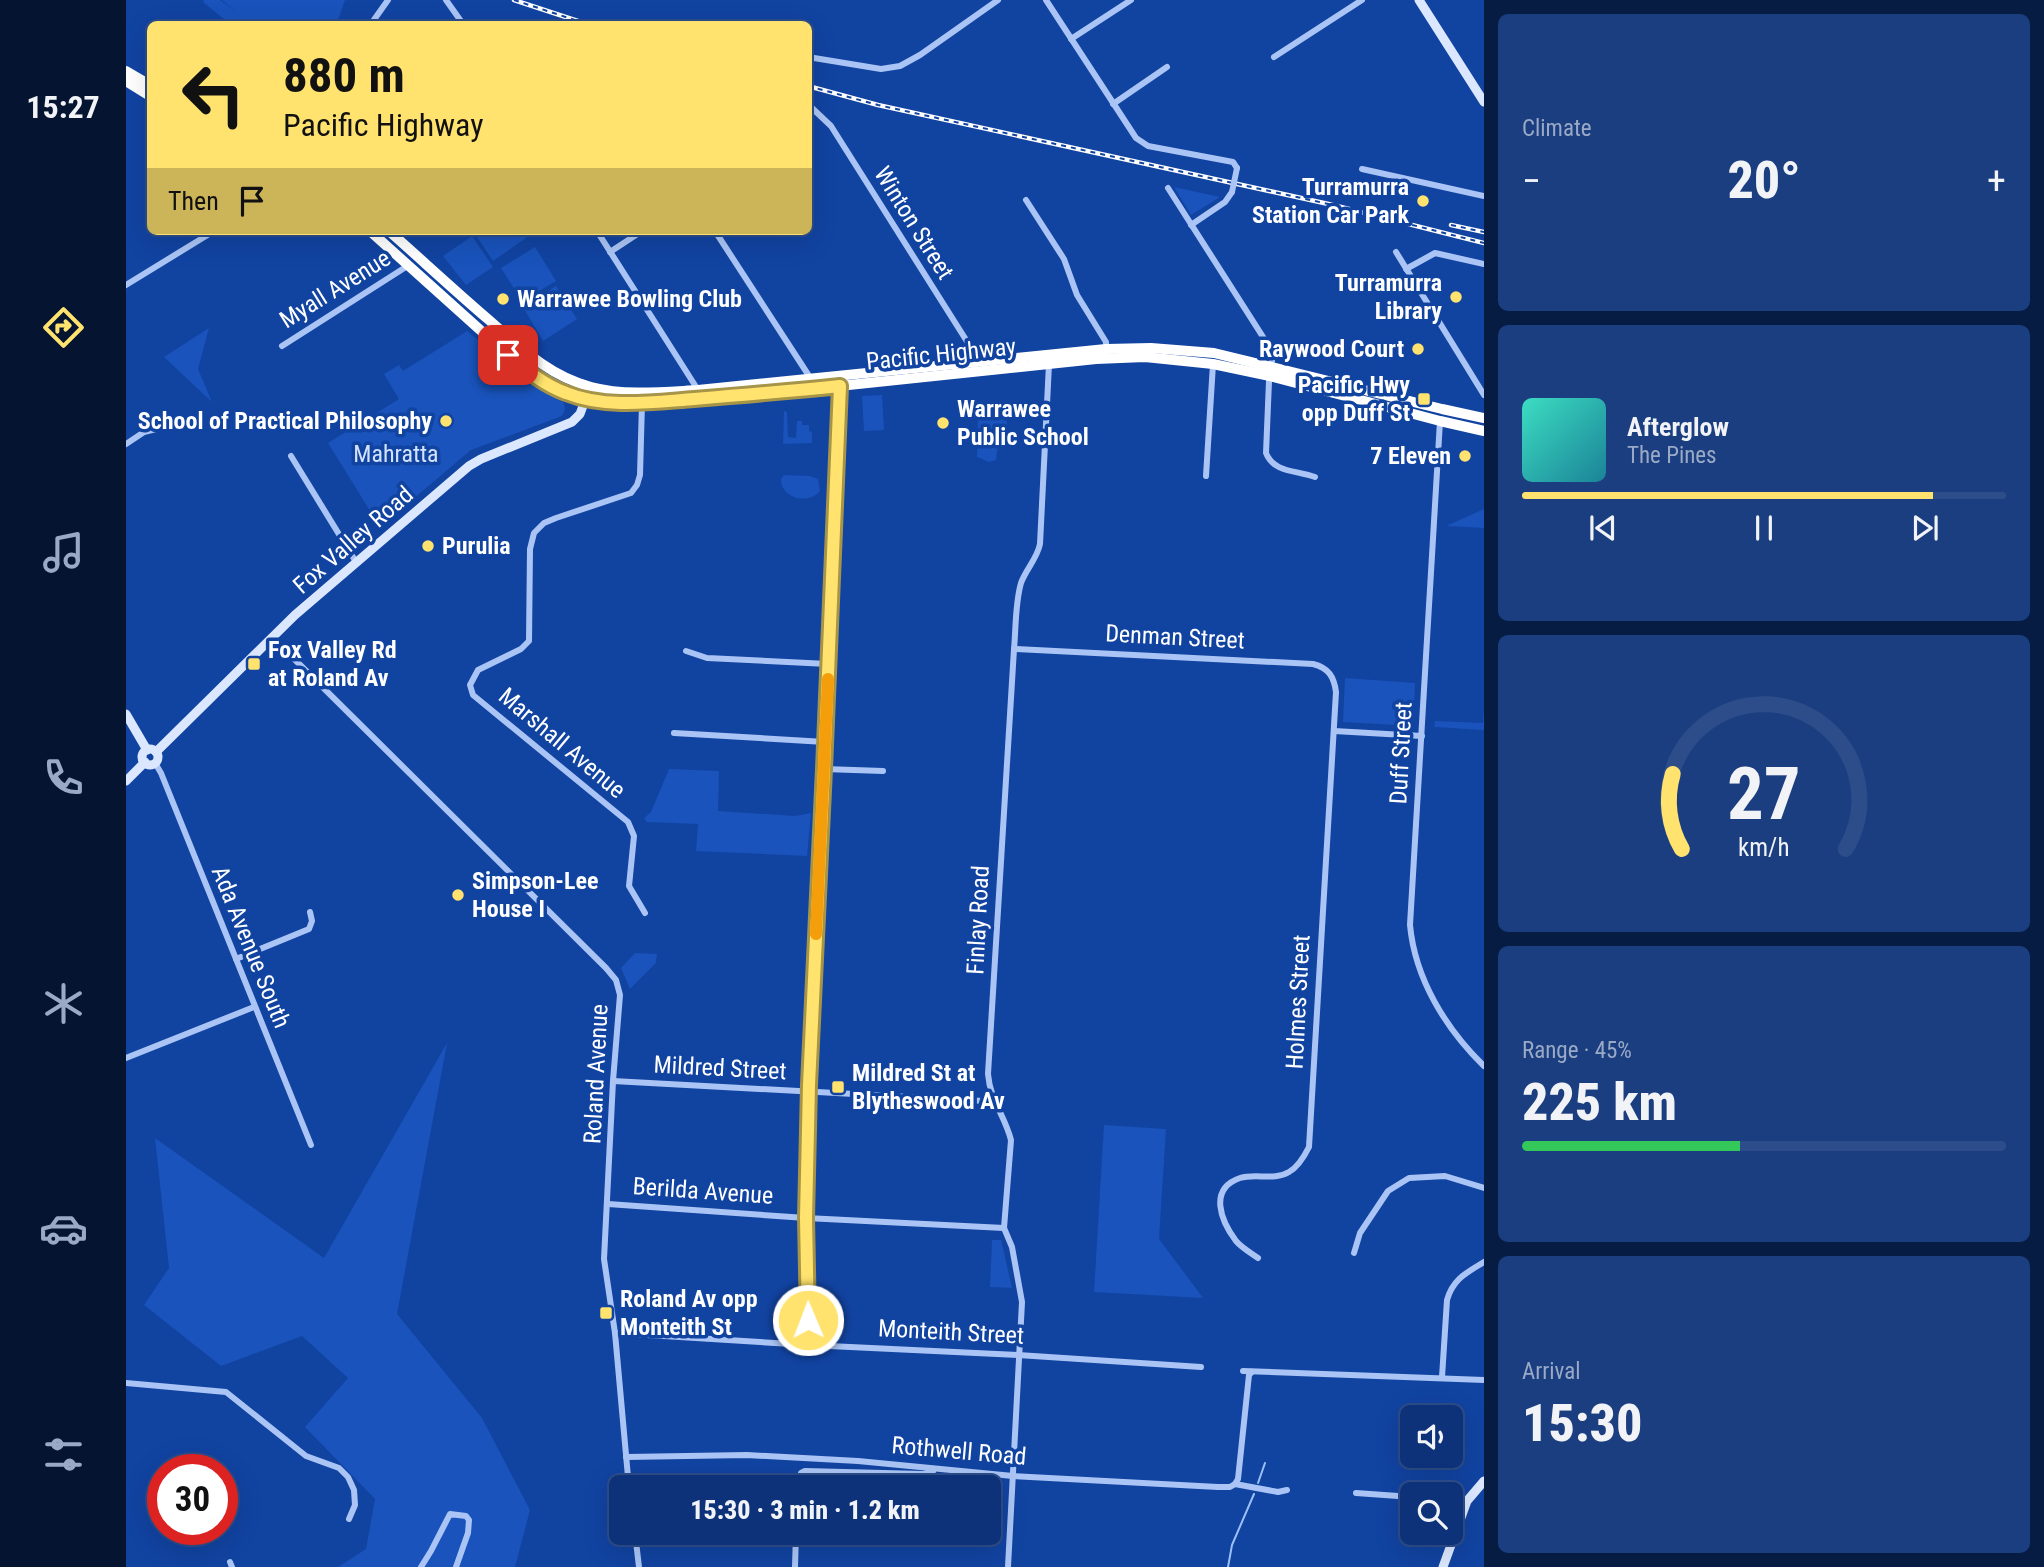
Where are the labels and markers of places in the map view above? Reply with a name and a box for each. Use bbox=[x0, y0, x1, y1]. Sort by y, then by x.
place label: Turramurra Station Car Park bbox=[1252, 173, 1410, 229]
marker: Turramurra Station Car Park bbox=[1415, 193, 1431, 209]
place label: Turramurra Library bbox=[1335, 269, 1442, 325]
place label: Warrawee Bowling Club bbox=[517, 285, 742, 313]
marker: Turramurra Library bbox=[1448, 289, 1464, 305]
marker: Warrawee Bowling Club bbox=[495, 291, 511, 307]
pin bbox=[478, 325, 538, 385]
place label: Raywood Court bbox=[1259, 335, 1404, 363]
marker: Raywood Court bbox=[1410, 341, 1426, 357]
place label: Pacific Hwy opp Duff St bbox=[1298, 371, 1410, 427]
marker: Pacific Hwy opp Duff St bbox=[1416, 391, 1432, 407]
place label: Warrawee Public School bbox=[957, 395, 1089, 451]
place label: School of Practical Philosophy bbox=[138, 407, 432, 435]
marker: School of Practical Philosophy bbox=[438, 413, 454, 429]
marker: Warrawee Public School bbox=[935, 415, 951, 431]
place label: 7 Eleven bbox=[1370, 442, 1451, 470]
marker: 7 Eleven bbox=[1457, 448, 1473, 464]
place label: Purulia bbox=[442, 532, 511, 560]
marker: Purulia bbox=[420, 538, 436, 554]
place label: Fox Valley Rd at Roland Av bbox=[268, 636, 397, 692]
marker: Fox Valley Rd at Roland Av bbox=[246, 656, 262, 672]
place label: Simpson-Lee House I bbox=[472, 867, 598, 923]
marker: Simpson-Lee House I bbox=[450, 887, 466, 903]
place label: Mildred St at Blytheswood Av bbox=[852, 1059, 1005, 1115]
marker: Mildred St at Blytheswood Av bbox=[830, 1079, 846, 1095]
place label: Roland Av opp Monteith St bbox=[620, 1285, 758, 1341]
marker: Roland Av opp Monteith St bbox=[598, 1305, 614, 1321]

